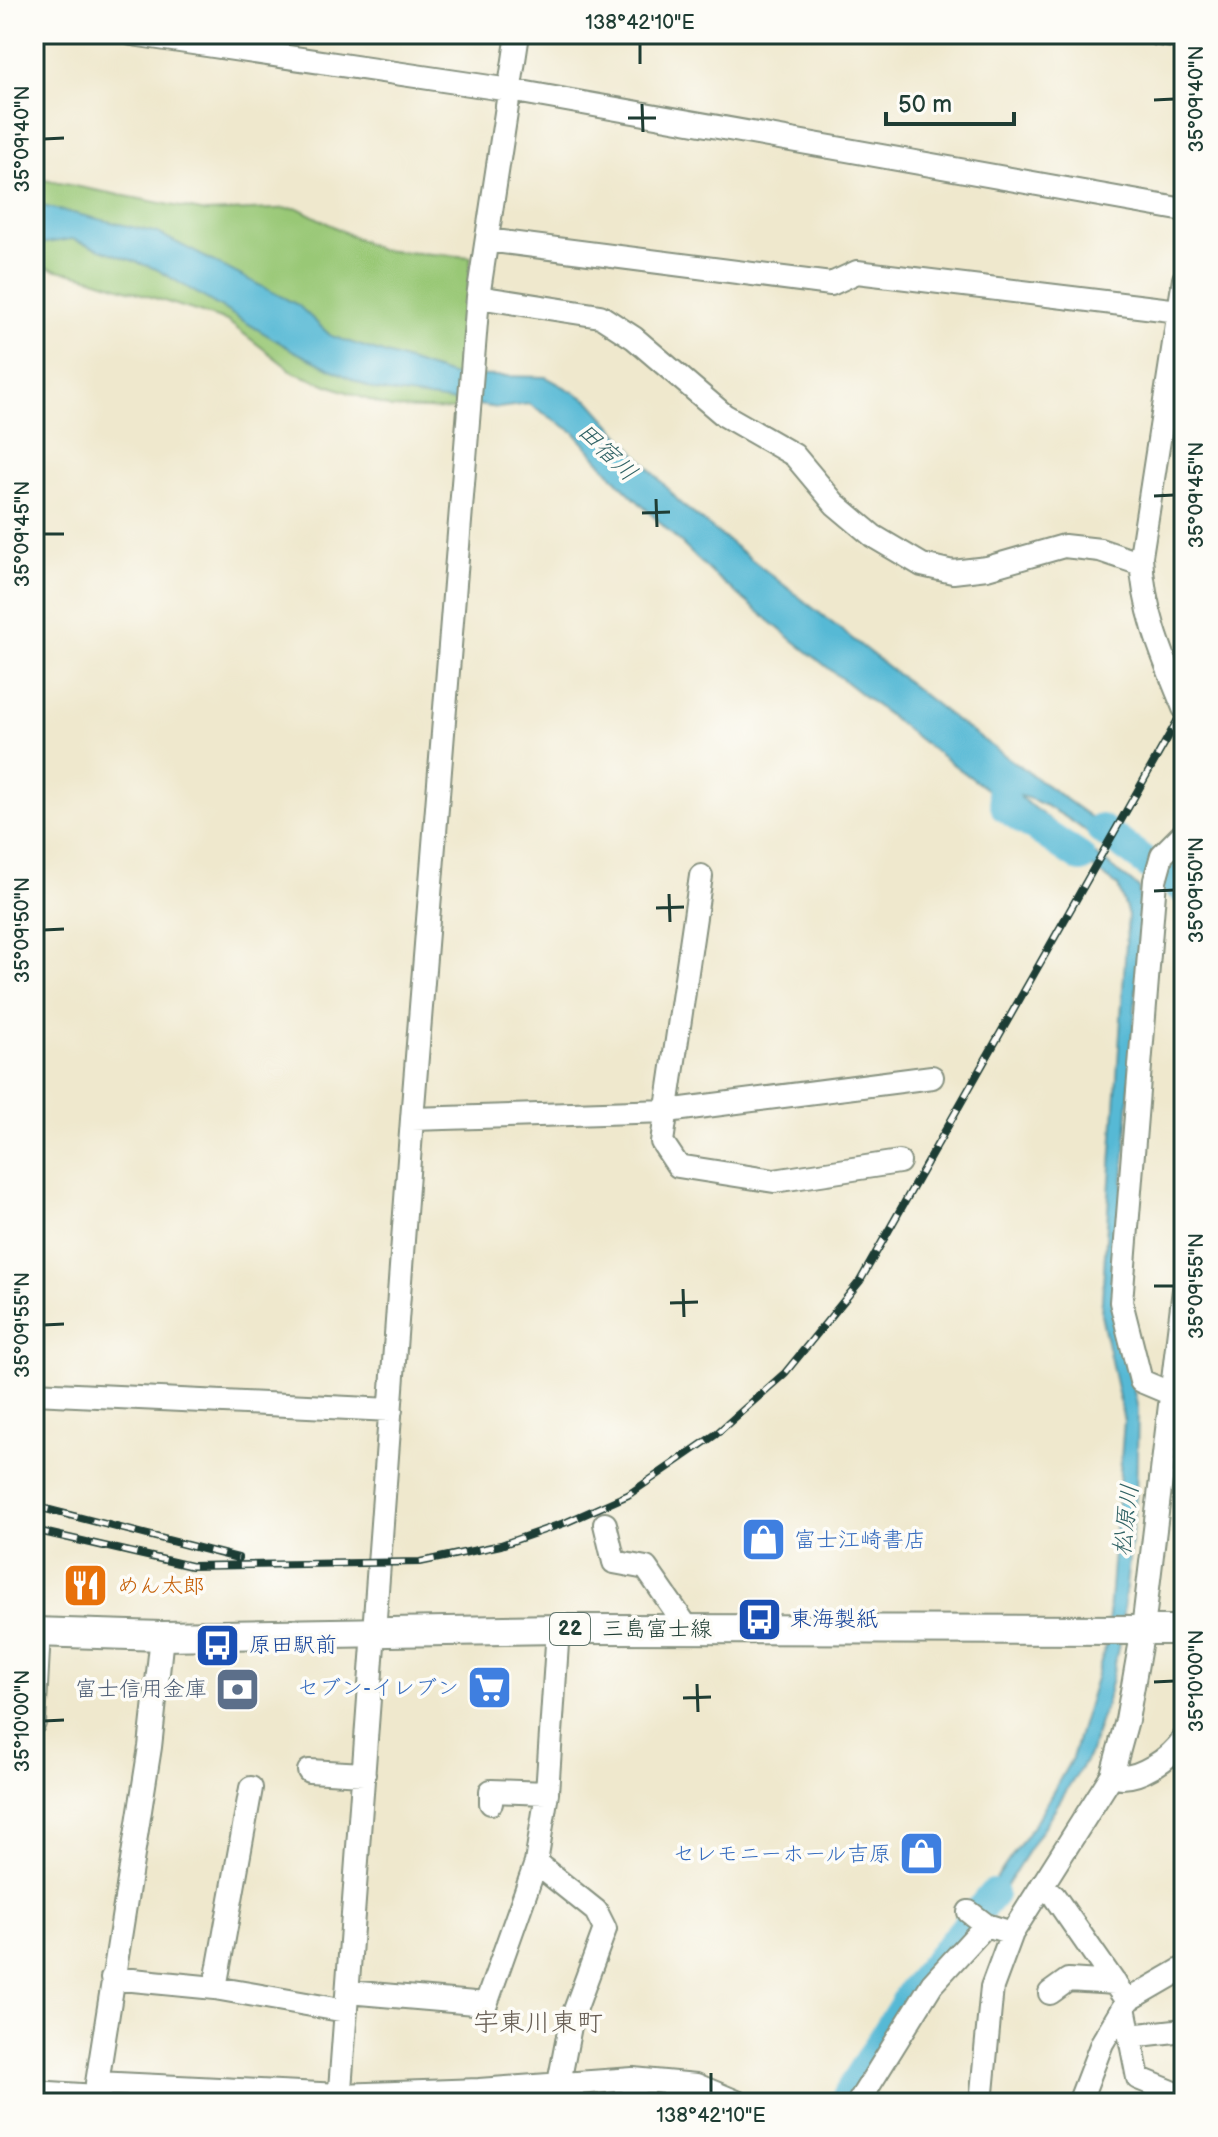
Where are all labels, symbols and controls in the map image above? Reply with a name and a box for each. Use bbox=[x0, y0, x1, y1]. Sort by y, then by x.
text: 138°42'10"E bbox=[585, 11, 695, 35]
text: 35°09'40"N bbox=[1185, 46, 1209, 152]
scale bar bbox=[886, 76, 1014, 126]
text: 35°09'40"N bbox=[11, 86, 35, 192]
text: 50 m bbox=[898, 90, 952, 119]
water label: 田宿川 bbox=[571, 417, 643, 487]
text: 35°09'45"N bbox=[1185, 442, 1209, 548]
text: 35°09'45"N bbox=[11, 481, 35, 587]
text: 35°09'50"N bbox=[1185, 837, 1209, 943]
text: 35°09'50"N bbox=[11, 877, 35, 983]
text: 35°09'55"N bbox=[1185, 1233, 1209, 1339]
text: 35°09'55"N bbox=[11, 1272, 35, 1378]
water label: 松原川 bbox=[1107, 1483, 1145, 1557]
shop icon: 富士江崎書店 bbox=[739, 1516, 787, 1564]
place label: 富士江崎書店 bbox=[794, 1527, 926, 1554]
restaurant icon: めん太郎 bbox=[62, 1562, 110, 1610]
place label: めん太郎 bbox=[117, 1573, 205, 1600]
bus stop icon: 東海製紙 bbox=[735, 1595, 783, 1643]
place label: 東海製紙 bbox=[790, 1606, 878, 1633]
road number: 22 bbox=[550, 1613, 590, 1645]
street label: 三島富士線 bbox=[602, 1616, 712, 1643]
bus stop icon: 原田駅前 bbox=[194, 1621, 242, 1669]
text: 35°10'00"N bbox=[1185, 1630, 1209, 1732]
place label: 原田駅前 bbox=[249, 1632, 337, 1659]
supermarket icon: セブン-イレブン bbox=[466, 1664, 514, 1712]
bank icon: 富士信用金庫 bbox=[214, 1665, 262, 1713]
text: 35°10'00"N bbox=[11, 1670, 35, 1772]
place label: セブン-イレブン bbox=[297, 1675, 459, 1702]
place label: 富士信用金庫 bbox=[75, 1676, 207, 1703]
shop icon: セレモニーホール吉原 bbox=[898, 1830, 946, 1878]
place label: セレモニーホール吉原 bbox=[673, 1841, 891, 1868]
district label: 宇東川東町 bbox=[473, 2008, 603, 2039]
text: 138°42'10"E bbox=[656, 2104, 766, 2128]

